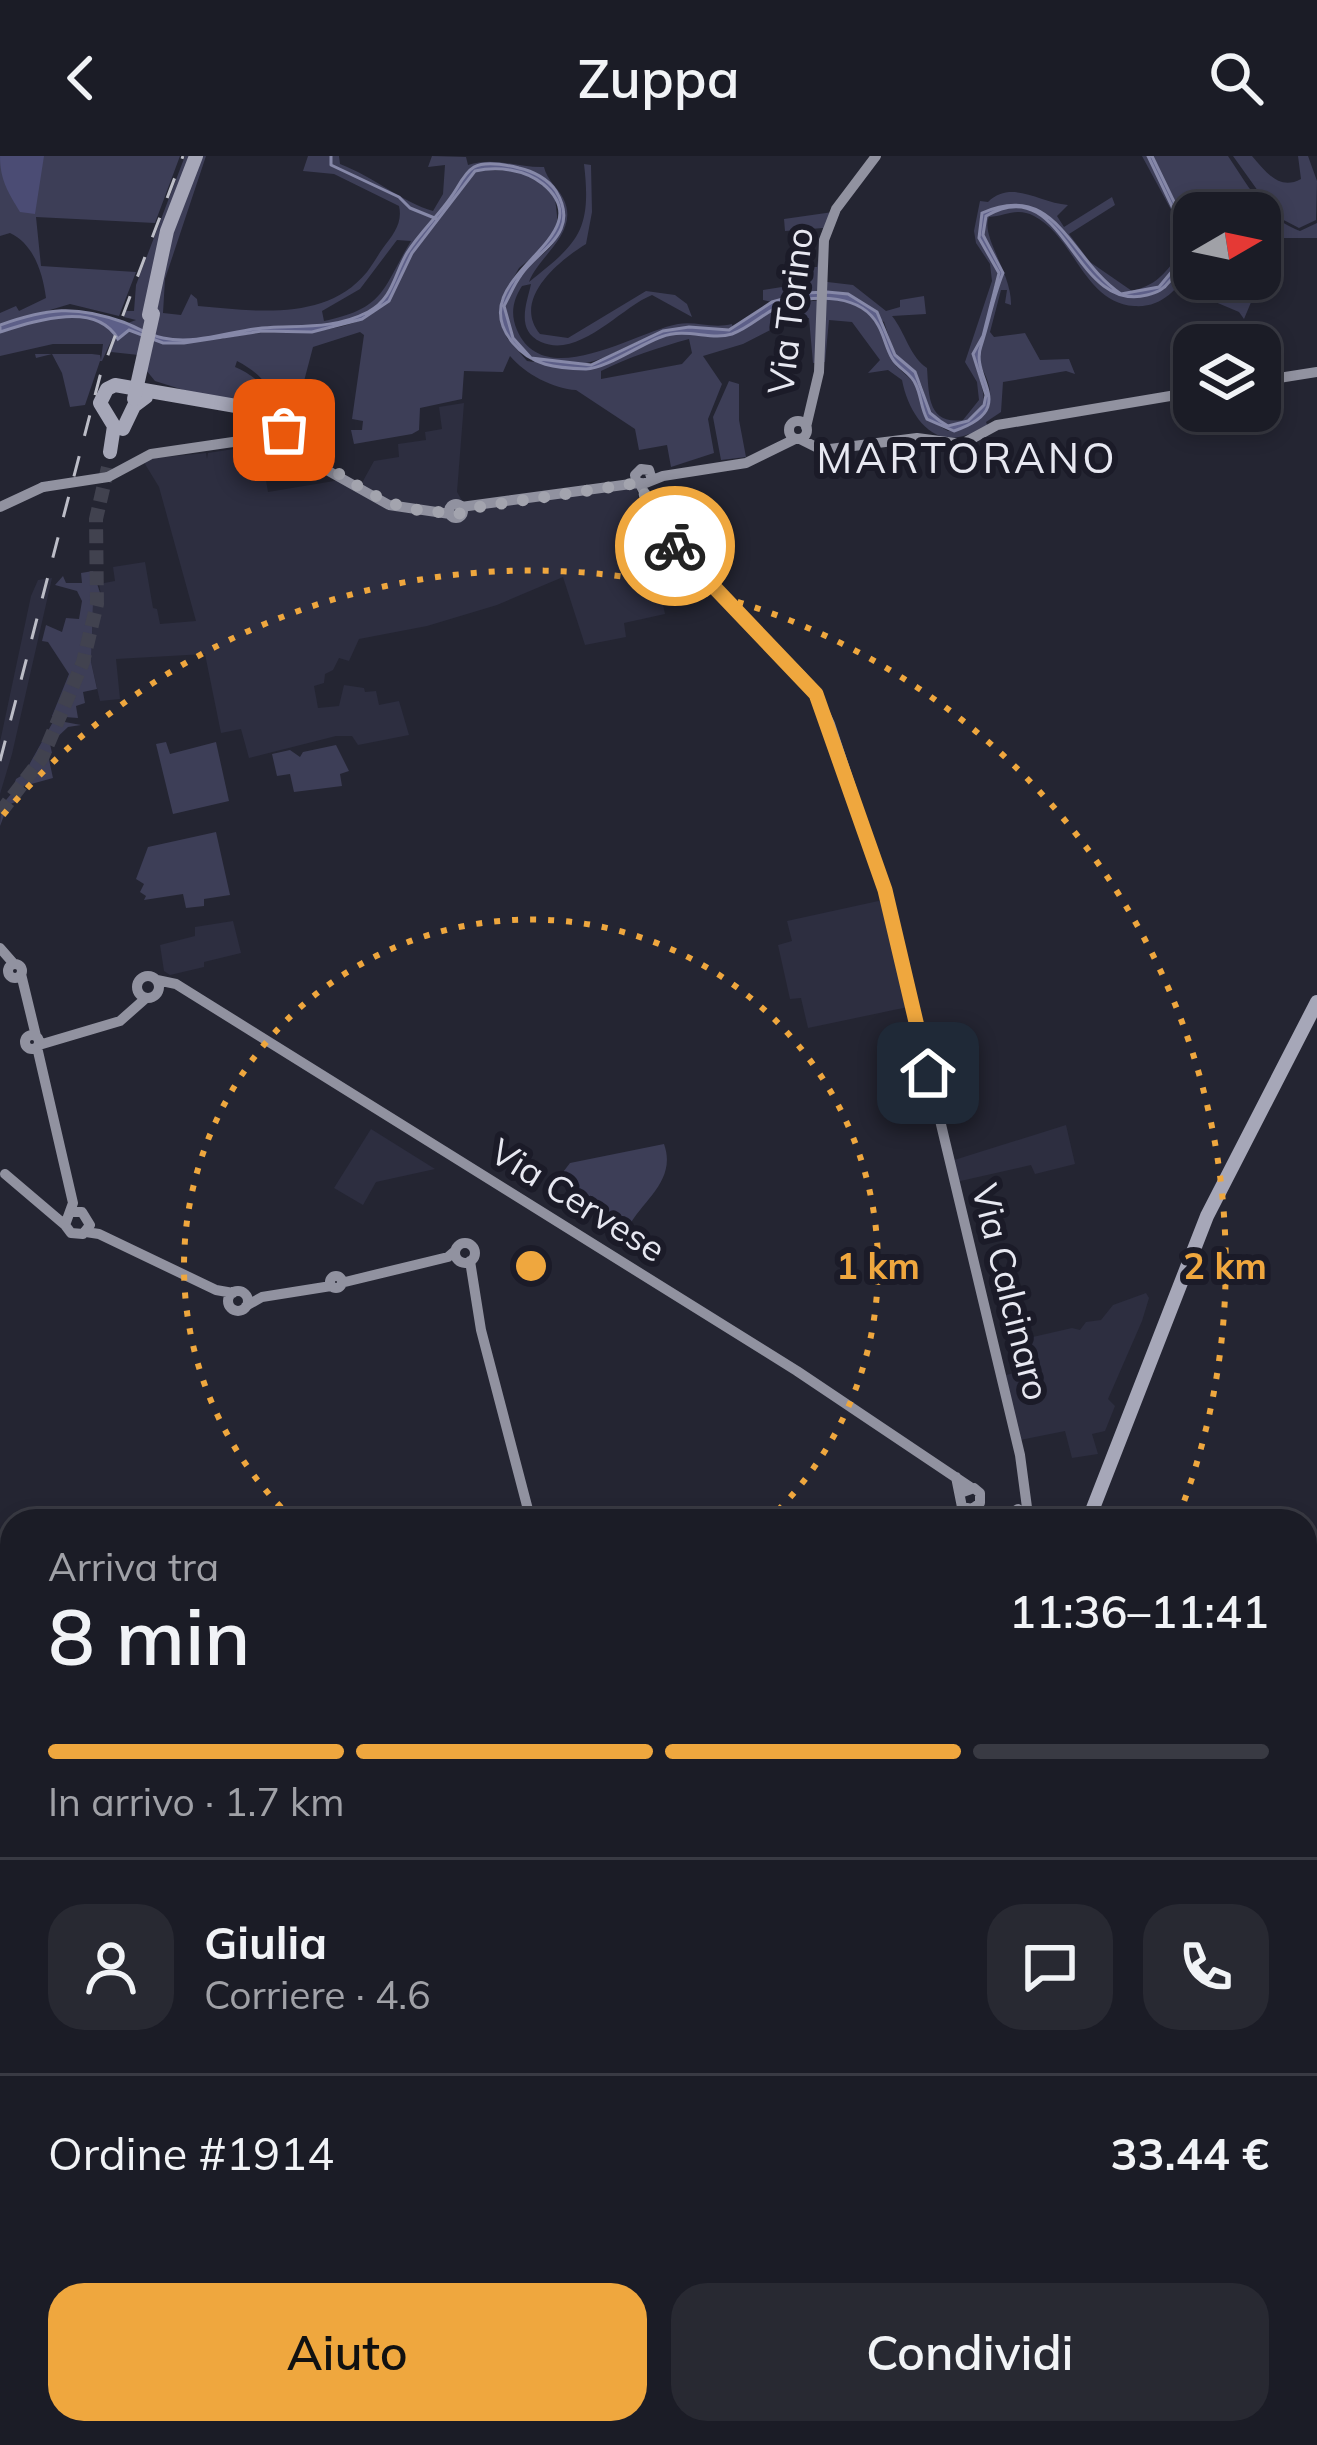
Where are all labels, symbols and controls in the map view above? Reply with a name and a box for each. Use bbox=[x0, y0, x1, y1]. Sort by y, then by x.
text: Zuppa bbox=[577, 44, 740, 112]
icon: back bbox=[48, 45, 114, 111]
icon: search bbox=[1203, 45, 1269, 111]
north arrow bbox=[1173, 192, 1281, 300]
map controls bbox=[1173, 192, 1281, 432]
street label: Via Torino bbox=[757, 225, 822, 397]
button: layers bbox=[1173, 324, 1281, 432]
pin bbox=[233, 379, 335, 481]
icon: bag bbox=[251, 397, 317, 463]
district label: MARTORANO bbox=[816, 431, 1118, 484]
courier bbox=[615, 486, 735, 606]
icon: bike bbox=[642, 513, 708, 579]
pin bbox=[877, 1022, 979, 1124]
icon: home bbox=[895, 1040, 961, 1106]
street label: Via Cervese bbox=[483, 1128, 674, 1271]
street label: Via Calcinaro bbox=[963, 1179, 1060, 1405]
text: 1 km bbox=[836, 1243, 920, 1288]
text: 2 km bbox=[1183, 1243, 1267, 1288]
centre of rings bbox=[510, 1245, 552, 1287]
text: Arriva tra bbox=[48, 1542, 219, 1591]
text: 11:36–11:41 bbox=[1009, 1583, 1269, 1639]
text: 8 min bbox=[48, 1587, 251, 1685]
text: In arrivo · 1.7 km bbox=[48, 1777, 344, 1826]
button: person bbox=[48, 1904, 174, 2030]
button: chat bbox=[987, 1904, 1113, 2030]
button: phone bbox=[1143, 1904, 1269, 2030]
text: Giulia bbox=[204, 1914, 327, 1970]
text: Corriere · 4.6 bbox=[204, 1970, 431, 2019]
text: Ordine #1914 bbox=[48, 2125, 334, 2181]
text: 33.44 € bbox=[1111, 2125, 1269, 2181]
button: Aiuto bbox=[48, 2283, 647, 2421]
button: Condividi bbox=[671, 2283, 1269, 2421]

